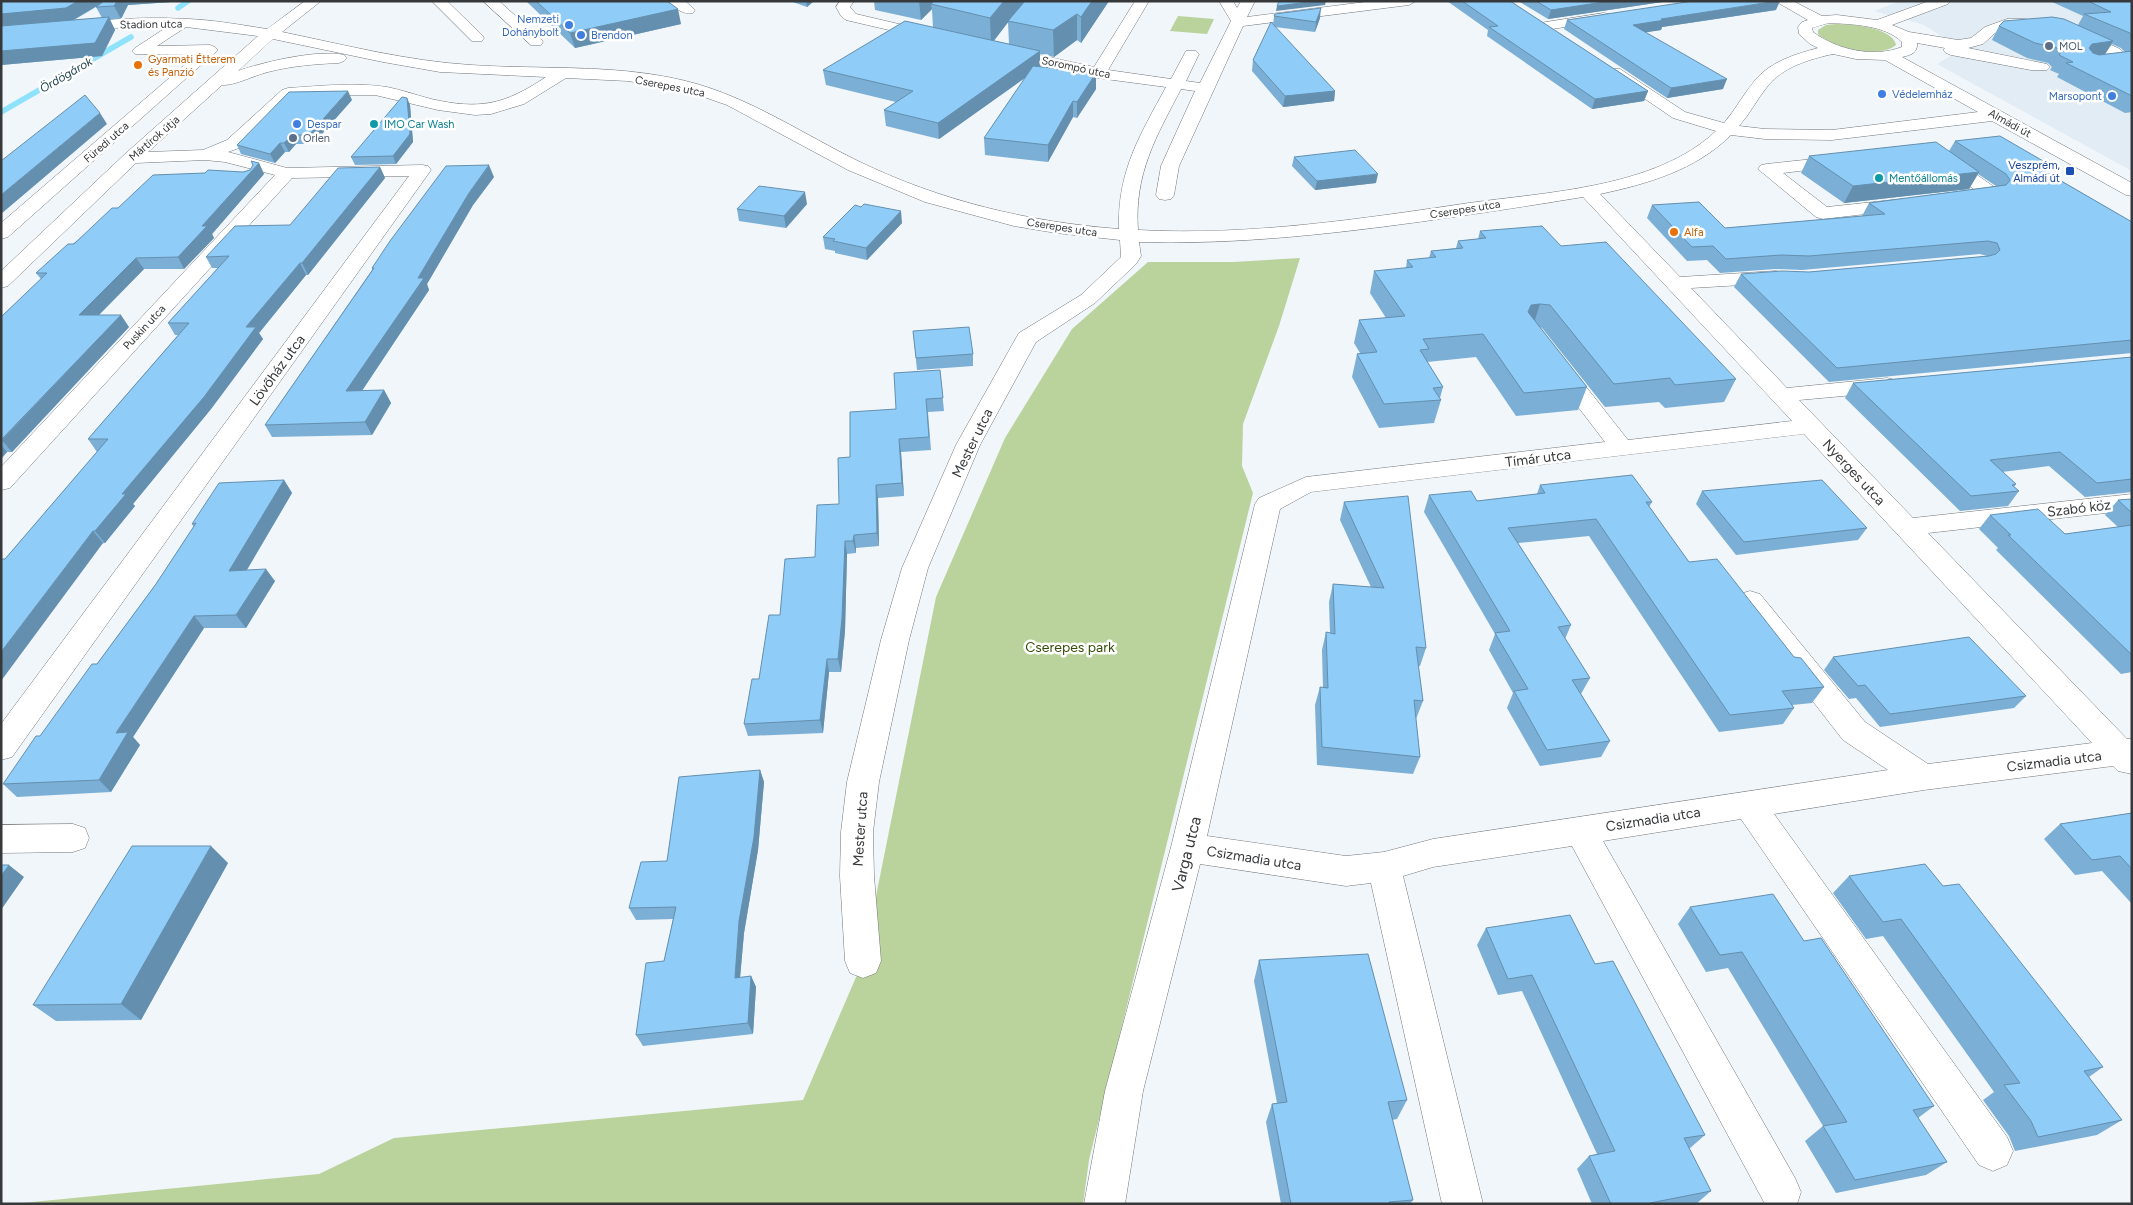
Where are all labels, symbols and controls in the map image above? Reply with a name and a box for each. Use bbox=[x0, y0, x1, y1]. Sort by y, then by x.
place label: Nemzeti Dohánybolt bbox=[502, 13, 559, 39]
street label: Stadion utca bbox=[120, 17, 182, 32]
marker: Nemzeti Dohánybolt bbox=[563, 19, 575, 31]
marker: Brendon bbox=[575, 29, 587, 41]
place label: Brendon bbox=[591, 29, 633, 42]
marker: MOL bbox=[2043, 40, 2055, 52]
place label: MOL bbox=[2059, 40, 2083, 53]
place label: Gyarmati Étterem és Panzió bbox=[148, 53, 236, 79]
water label: Ördögárok bbox=[37, 54, 96, 96]
street label: Sorompó utca bbox=[1040, 54, 1111, 81]
marker: Gyarmati Étterem és Panzió bbox=[132, 59, 144, 71]
street label: Cserepes utca bbox=[634, 73, 706, 100]
marker: Védelemház bbox=[1876, 88, 1888, 100]
place label: Védelemház bbox=[1892, 88, 1953, 101]
place label: Marsopont bbox=[2049, 90, 2102, 103]
marker: Marsopont bbox=[2106, 90, 2118, 102]
street label: Almádi út bbox=[1986, 106, 2033, 140]
street label: Mártírok útja bbox=[127, 113, 182, 164]
marker: Despar bbox=[291, 118, 303, 130]
place label: Despar bbox=[307, 118, 342, 131]
marker: IMO Car Wash bbox=[368, 118, 380, 130]
place label: IMO Car Wash bbox=[384, 118, 455, 131]
street label: Füredi utca bbox=[81, 119, 131, 165]
marker: Orlen bbox=[287, 132, 299, 144]
place label: Orlen bbox=[303, 132, 330, 145]
place label: Veszprém, Almádi út bbox=[2008, 159, 2061, 185]
marker: Veszprém, Almádi út bbox=[2064, 165, 2076, 177]
marker: Mentőállomás bbox=[1873, 172, 1885, 184]
place label: Mentőállomás bbox=[1889, 172, 1958, 185]
street label: Cserepes utca bbox=[1429, 198, 1501, 221]
street label: Cserepes utca bbox=[1026, 216, 1098, 239]
marker: Alfa bbox=[1668, 226, 1680, 238]
place label: Alfa bbox=[1684, 226, 1704, 239]
street label: Puskin utca bbox=[120, 302, 168, 352]
street label: Lövőház utca bbox=[246, 332, 309, 409]
street label: Mester utca bbox=[948, 406, 997, 481]
street label: Nyerges utca bbox=[1819, 436, 1889, 509]
street label: Tímár utca bbox=[1504, 446, 1572, 471]
street label: Szabó köz bbox=[2046, 496, 2112, 521]
park label: Cserepes park bbox=[1025, 639, 1115, 656]
street label: Csizmadia utca bbox=[2006, 747, 2103, 776]
street label: Mester utca bbox=[849, 791, 872, 867]
street label: Csizmadia utca bbox=[1605, 804, 1702, 835]
street label: Varga utca bbox=[1168, 814, 1205, 894]
street label: Csizmadia utca bbox=[1205, 843, 1302, 874]

